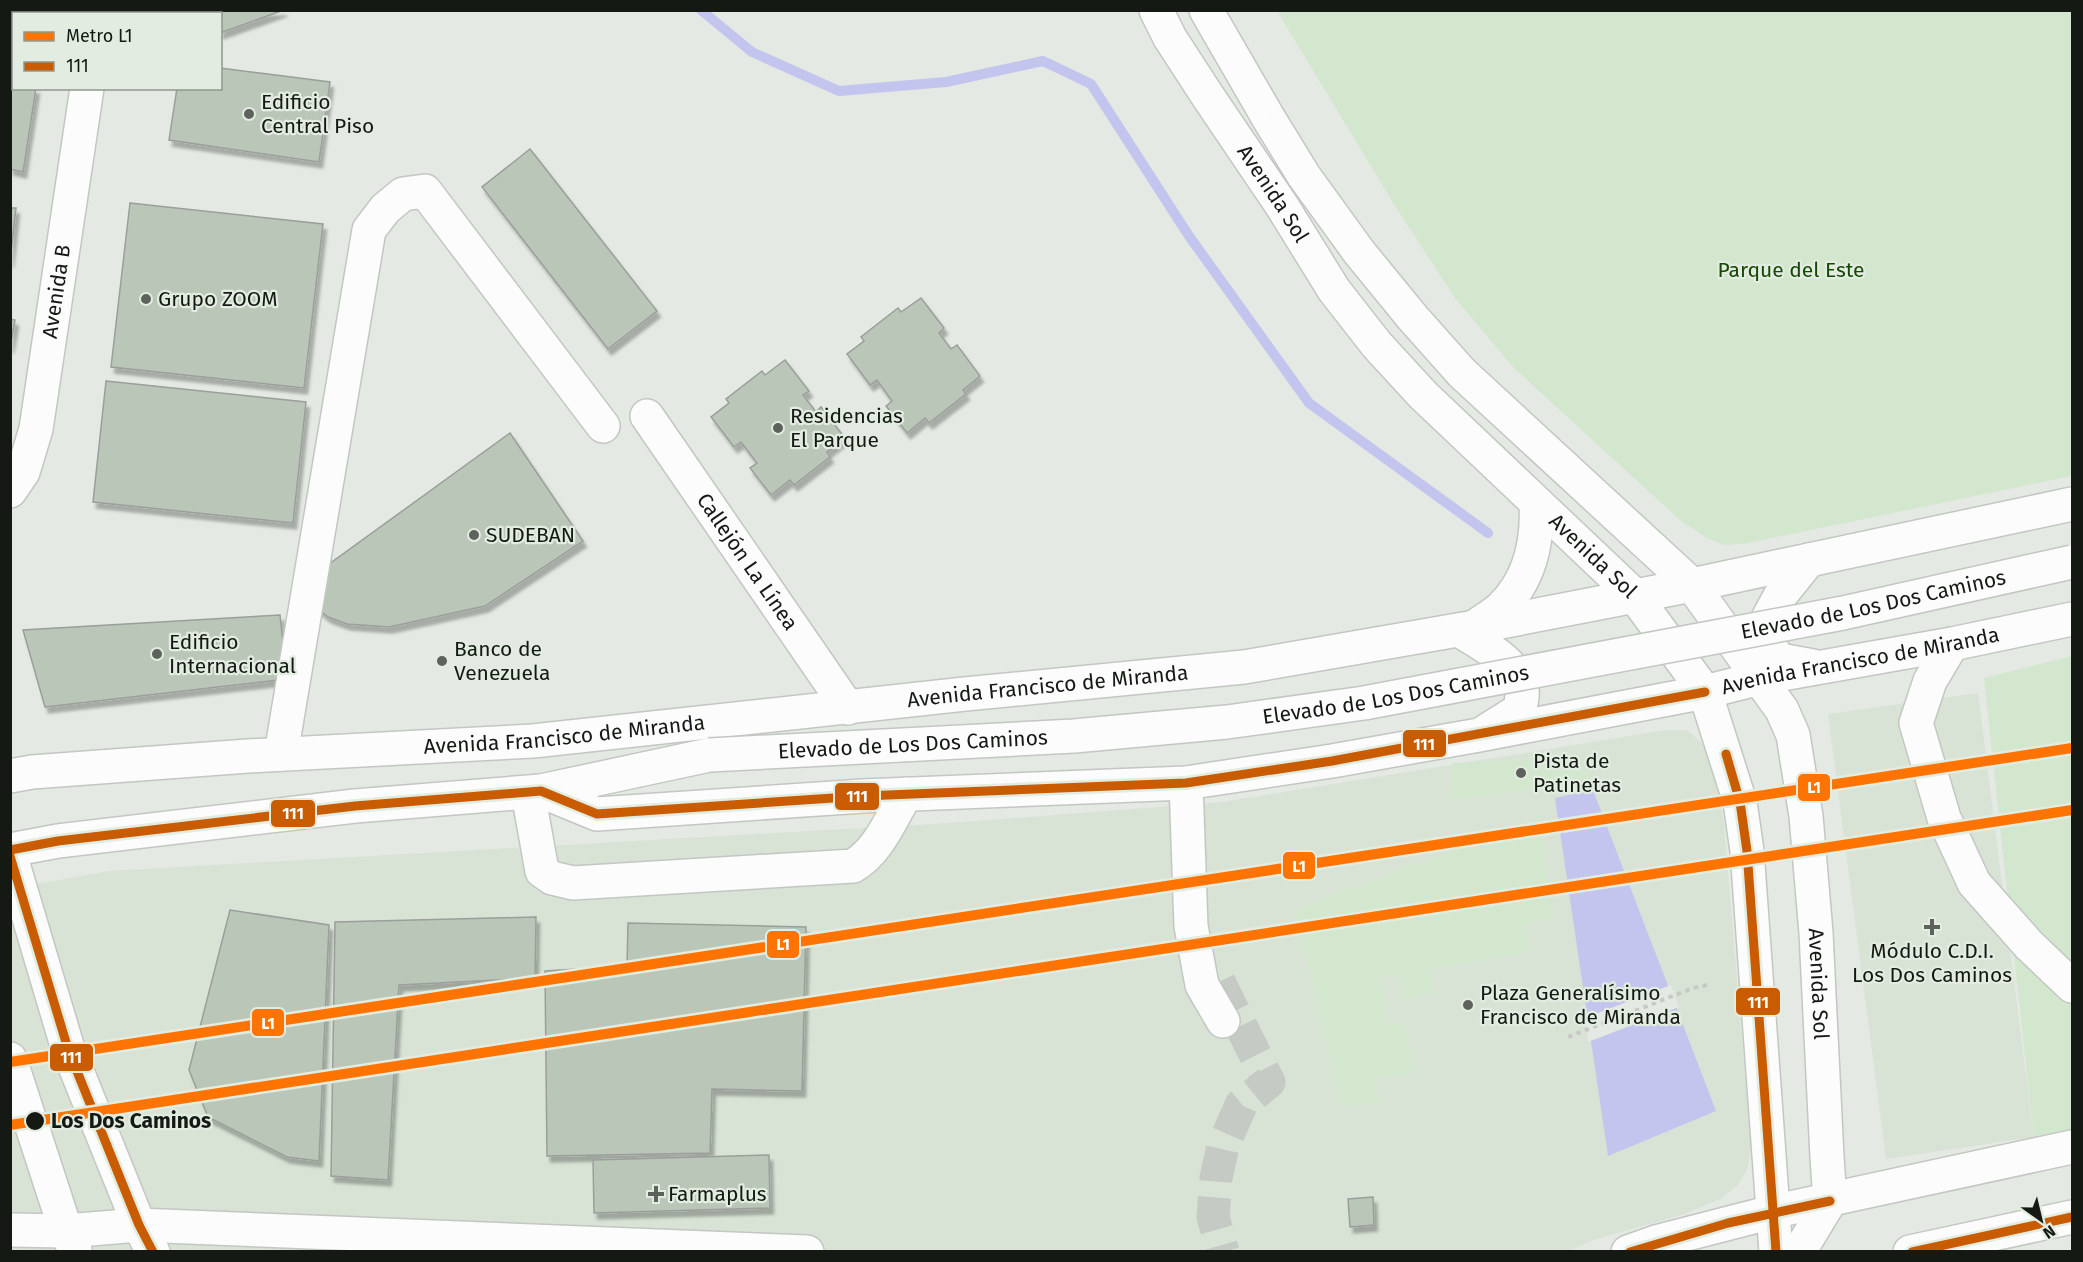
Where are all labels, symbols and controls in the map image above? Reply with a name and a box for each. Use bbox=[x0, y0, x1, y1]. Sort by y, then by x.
legend bbox=[12, 12, 222, 90]
text: Metro L1 bbox=[66, 25, 133, 47]
text: 111 bbox=[66, 55, 89, 77]
place label: Edificio Central Piso bbox=[261, 89, 374, 139]
marker: Edificio Central Piso bbox=[242, 107, 256, 121]
street label: Avenida Sol bbox=[1232, 140, 1314, 247]
street label: Avenida B bbox=[37, 243, 76, 340]
park label: Parque del Este bbox=[1717, 257, 1865, 283]
place label: Grupo ZOOM bbox=[158, 286, 278, 312]
marker: Grupo ZOOM bbox=[139, 292, 153, 306]
place label: Residencias El Parque bbox=[790, 403, 903, 453]
marker: Residencias El Parque bbox=[771, 421, 785, 435]
street label: Callejón La Línea bbox=[691, 488, 804, 635]
street label: Avenida Sol bbox=[1544, 508, 1642, 604]
place label: SUDEBAN bbox=[486, 522, 575, 548]
marker: SUDEBAN bbox=[467, 528, 481, 542]
street label: Elevado de Los Dos Caminos bbox=[1739, 564, 2008, 645]
street label: Avenida Francisco de Miranda bbox=[1719, 621, 2002, 700]
place label: Edificio Internacional bbox=[169, 629, 296, 679]
place label: Banco de Venezuela bbox=[454, 636, 550, 686]
marker: Edificio Internacional bbox=[150, 647, 164, 661]
marker: Banco de Venezuela bbox=[435, 654, 449, 668]
street label: Avenida Francisco de Miranda bbox=[906, 659, 1190, 713]
street label: Elevado de Los Dos Caminos bbox=[1261, 659, 1531, 730]
street label: Avenida Francisco de Miranda bbox=[423, 709, 706, 760]
street label: Elevado de Los Dos Caminos bbox=[777, 724, 1048, 764]
line badge: 111 bbox=[1402, 729, 1447, 758]
text: 111 bbox=[1413, 735, 1435, 754]
place label: Pista de Patinetas bbox=[1533, 748, 1621, 798]
marker: Pista de Patinetas bbox=[1514, 766, 1528, 780]
line badge: L1 bbox=[1797, 773, 1831, 802]
text: L1 bbox=[1807, 778, 1821, 797]
line badge: 111 bbox=[834, 782, 880, 811]
text: 111 bbox=[846, 787, 868, 806]
line badge: 111 bbox=[270, 799, 316, 828]
text: 111 bbox=[282, 804, 304, 823]
line badge: L1 bbox=[1282, 851, 1316, 880]
text: L1 bbox=[1292, 857, 1306, 876]
marker: Módulo C.D.I. Los Dos Caminos bbox=[1923, 918, 1941, 936]
street label: Avenida Sol bbox=[1803, 928, 1834, 1040]
line badge: L1 bbox=[766, 930, 800, 959]
text: L1 bbox=[776, 935, 790, 954]
place label: Módulo C.D.I. Los Dos Caminos bbox=[1852, 938, 2012, 988]
place label: Plaza Generalísimo Francisco de Miranda bbox=[1480, 980, 1681, 1030]
line badge: 111 bbox=[1735, 987, 1781, 1016]
text: 111 bbox=[1747, 993, 1769, 1012]
marker: Plaza Generalísimo Francisco de Miranda bbox=[1461, 998, 1475, 1012]
line badge: L1 bbox=[251, 1008, 285, 1037]
text: L1 bbox=[261, 1014, 275, 1033]
line badge: 111 bbox=[49, 1043, 94, 1072]
text: 111 bbox=[60, 1048, 82, 1067]
place label: Los Dos Caminos bbox=[51, 1108, 211, 1134]
marker: Los Dos Caminos bbox=[24, 1110, 46, 1132]
place label: Farmaplus bbox=[668, 1181, 767, 1207]
marker: Farmaplus bbox=[649, 1187, 663, 1201]
north arrow bbox=[2011, 1190, 2071, 1250]
text: N bbox=[2039, 1221, 2059, 1243]

